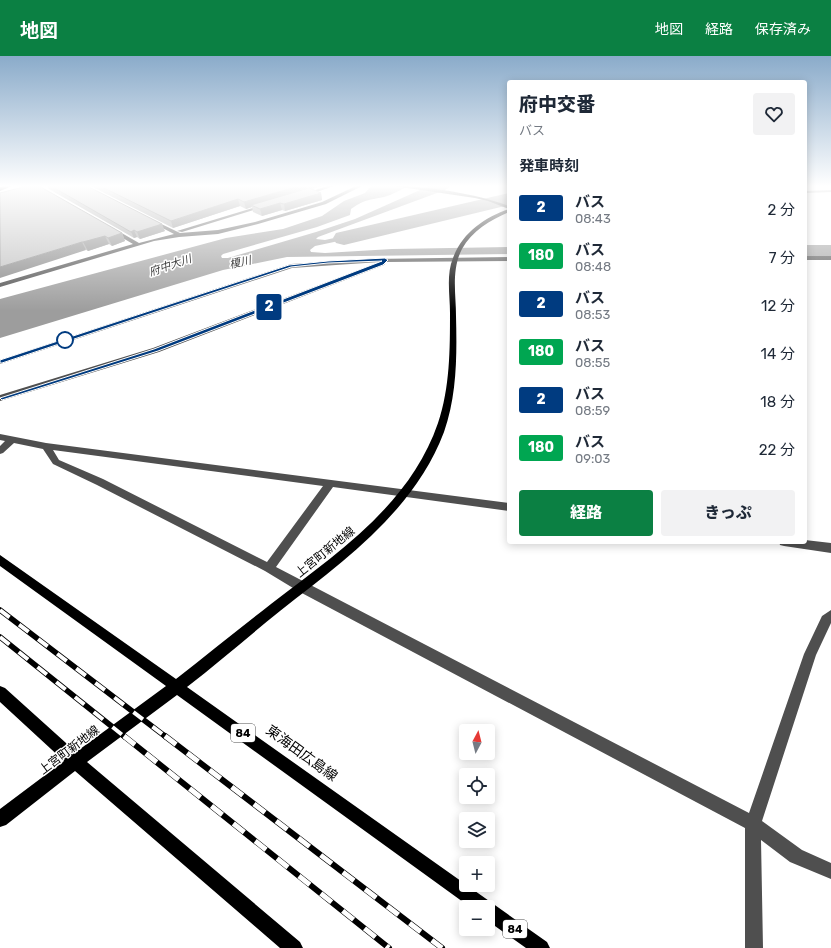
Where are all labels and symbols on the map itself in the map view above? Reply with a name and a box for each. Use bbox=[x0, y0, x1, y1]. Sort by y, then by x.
water label: 府中大川 bbox=[147, 252, 194, 279]
water label: 榎川 bbox=[228, 253, 253, 271]
line badge: 2 bbox=[256, 294, 282, 320]
unlabelled marker bbox=[56, 331, 74, 349]
street label: 上宮町新地線 bbox=[293, 524, 357, 580]
street label: 東海田広島線 bbox=[263, 722, 341, 785]
street label: 上宮町新地線 bbox=[36, 723, 102, 777]
road number: 84 bbox=[231, 724, 255, 742]
north arrow bbox=[459, 724, 495, 760]
road number: 84 bbox=[503, 920, 527, 938]

